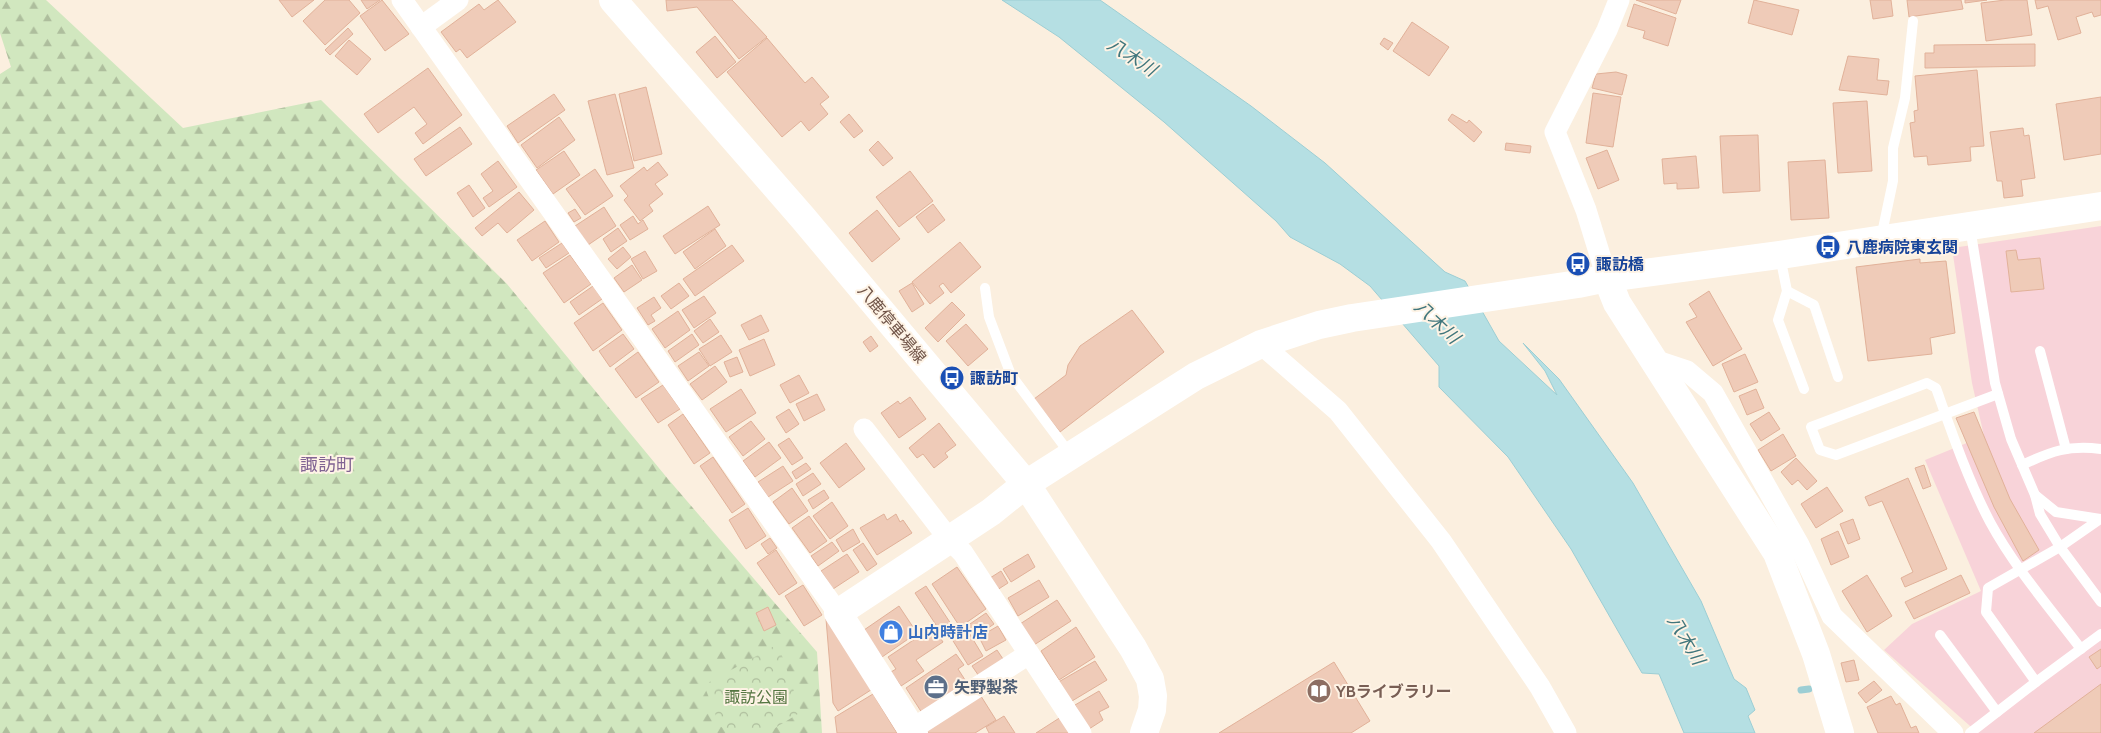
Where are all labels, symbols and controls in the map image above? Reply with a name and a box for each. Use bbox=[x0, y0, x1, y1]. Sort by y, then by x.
water label: 八木川 bbox=[1103, 33, 1162, 82]
bus stop icon: 八鹿病院東玄関 bbox=[1815, 234, 1841, 260]
place label: 八鹿病院東玄関 bbox=[1846, 238, 1958, 257]
bus stop icon: 諏訪橋 bbox=[1565, 251, 1591, 277]
place label: 諏訪橋 bbox=[1596, 255, 1644, 274]
street label: 八鹿停車場線 bbox=[854, 281, 930, 367]
water label: 八木川 bbox=[1410, 296, 1466, 350]
bus stop icon: 諏訪町 bbox=[939, 365, 965, 391]
place label: 諏訪町 bbox=[970, 369, 1018, 388]
district label: 諏訪町 bbox=[300, 454, 354, 476]
water label: 八木川 bbox=[1663, 611, 1710, 671]
shop icon: 山内時計店 bbox=[878, 619, 904, 645]
place label: 山内時計店 bbox=[908, 623, 988, 642]
office icon: 矢野製茶 bbox=[923, 674, 949, 700]
place label: 矢野製茶 bbox=[954, 678, 1018, 697]
library icon: YBライブラリー bbox=[1306, 678, 1332, 704]
place label: YBライブラリー bbox=[1335, 682, 1452, 701]
park label: 諏訪公園 bbox=[724, 688, 788, 707]

